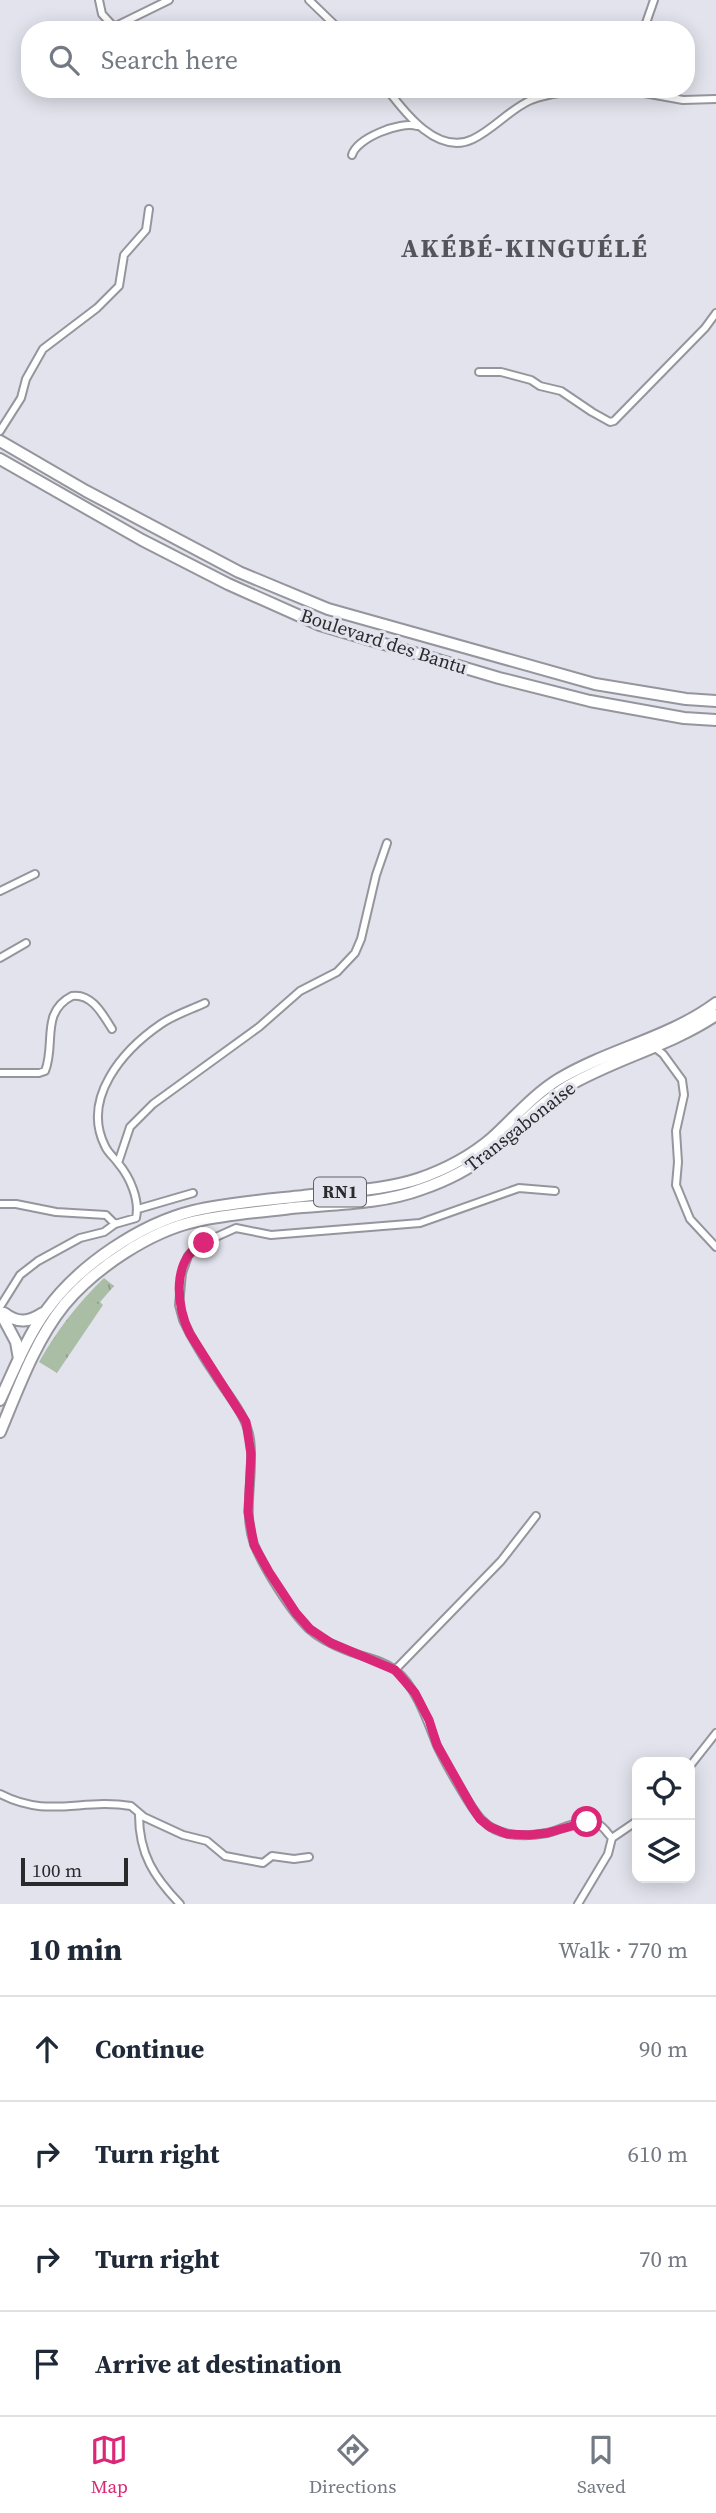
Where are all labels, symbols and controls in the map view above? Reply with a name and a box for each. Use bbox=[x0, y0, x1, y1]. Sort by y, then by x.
search box bbox=[21, 21, 695, 98]
icon: search bbox=[45, 41, 83, 79]
text: Search here bbox=[101, 42, 238, 78]
district label: AKÉBÉ-KINGUÉLÉ bbox=[401, 230, 649, 266]
street label: Boulevard des Bantu bbox=[297, 602, 471, 680]
street label: Transgabonaise bbox=[459, 1075, 581, 1177]
road number: RN1 bbox=[314, 1177, 366, 1206]
route end bbox=[188, 1227, 219, 1258]
map controls bbox=[632, 1757, 695, 1883]
button: locate bbox=[632, 1757, 695, 1820]
route start bbox=[571, 1806, 602, 1837]
button: layers bbox=[632, 1820, 695, 1883]
scale bar bbox=[21, 1855, 128, 1887]
text: 100 m bbox=[32, 1857, 82, 1883]
text: 10 min bbox=[28, 1929, 122, 1970]
text: Walk · 770 m bbox=[558, 1934, 688, 1966]
icon: ahead bbox=[28, 2030, 66, 2068]
text: Continue bbox=[95, 2031, 204, 2067]
text: 90 m bbox=[639, 2033, 688, 2065]
icon: right bbox=[28, 2135, 66, 2173]
text: Turn right bbox=[95, 2136, 219, 2172]
text: 610 m bbox=[627, 2138, 688, 2170]
icon: right bbox=[28, 2240, 66, 2278]
text: Turn right bbox=[95, 2241, 219, 2277]
text: 70 m bbox=[639, 2243, 688, 2275]
icon: arrive bbox=[28, 2345, 66, 2383]
text: Arrive at destination bbox=[95, 2346, 342, 2382]
tab: Map bbox=[90, 2431, 128, 2499]
tab: Directions bbox=[309, 2431, 397, 2499]
tab: Saved bbox=[577, 2431, 626, 2499]

